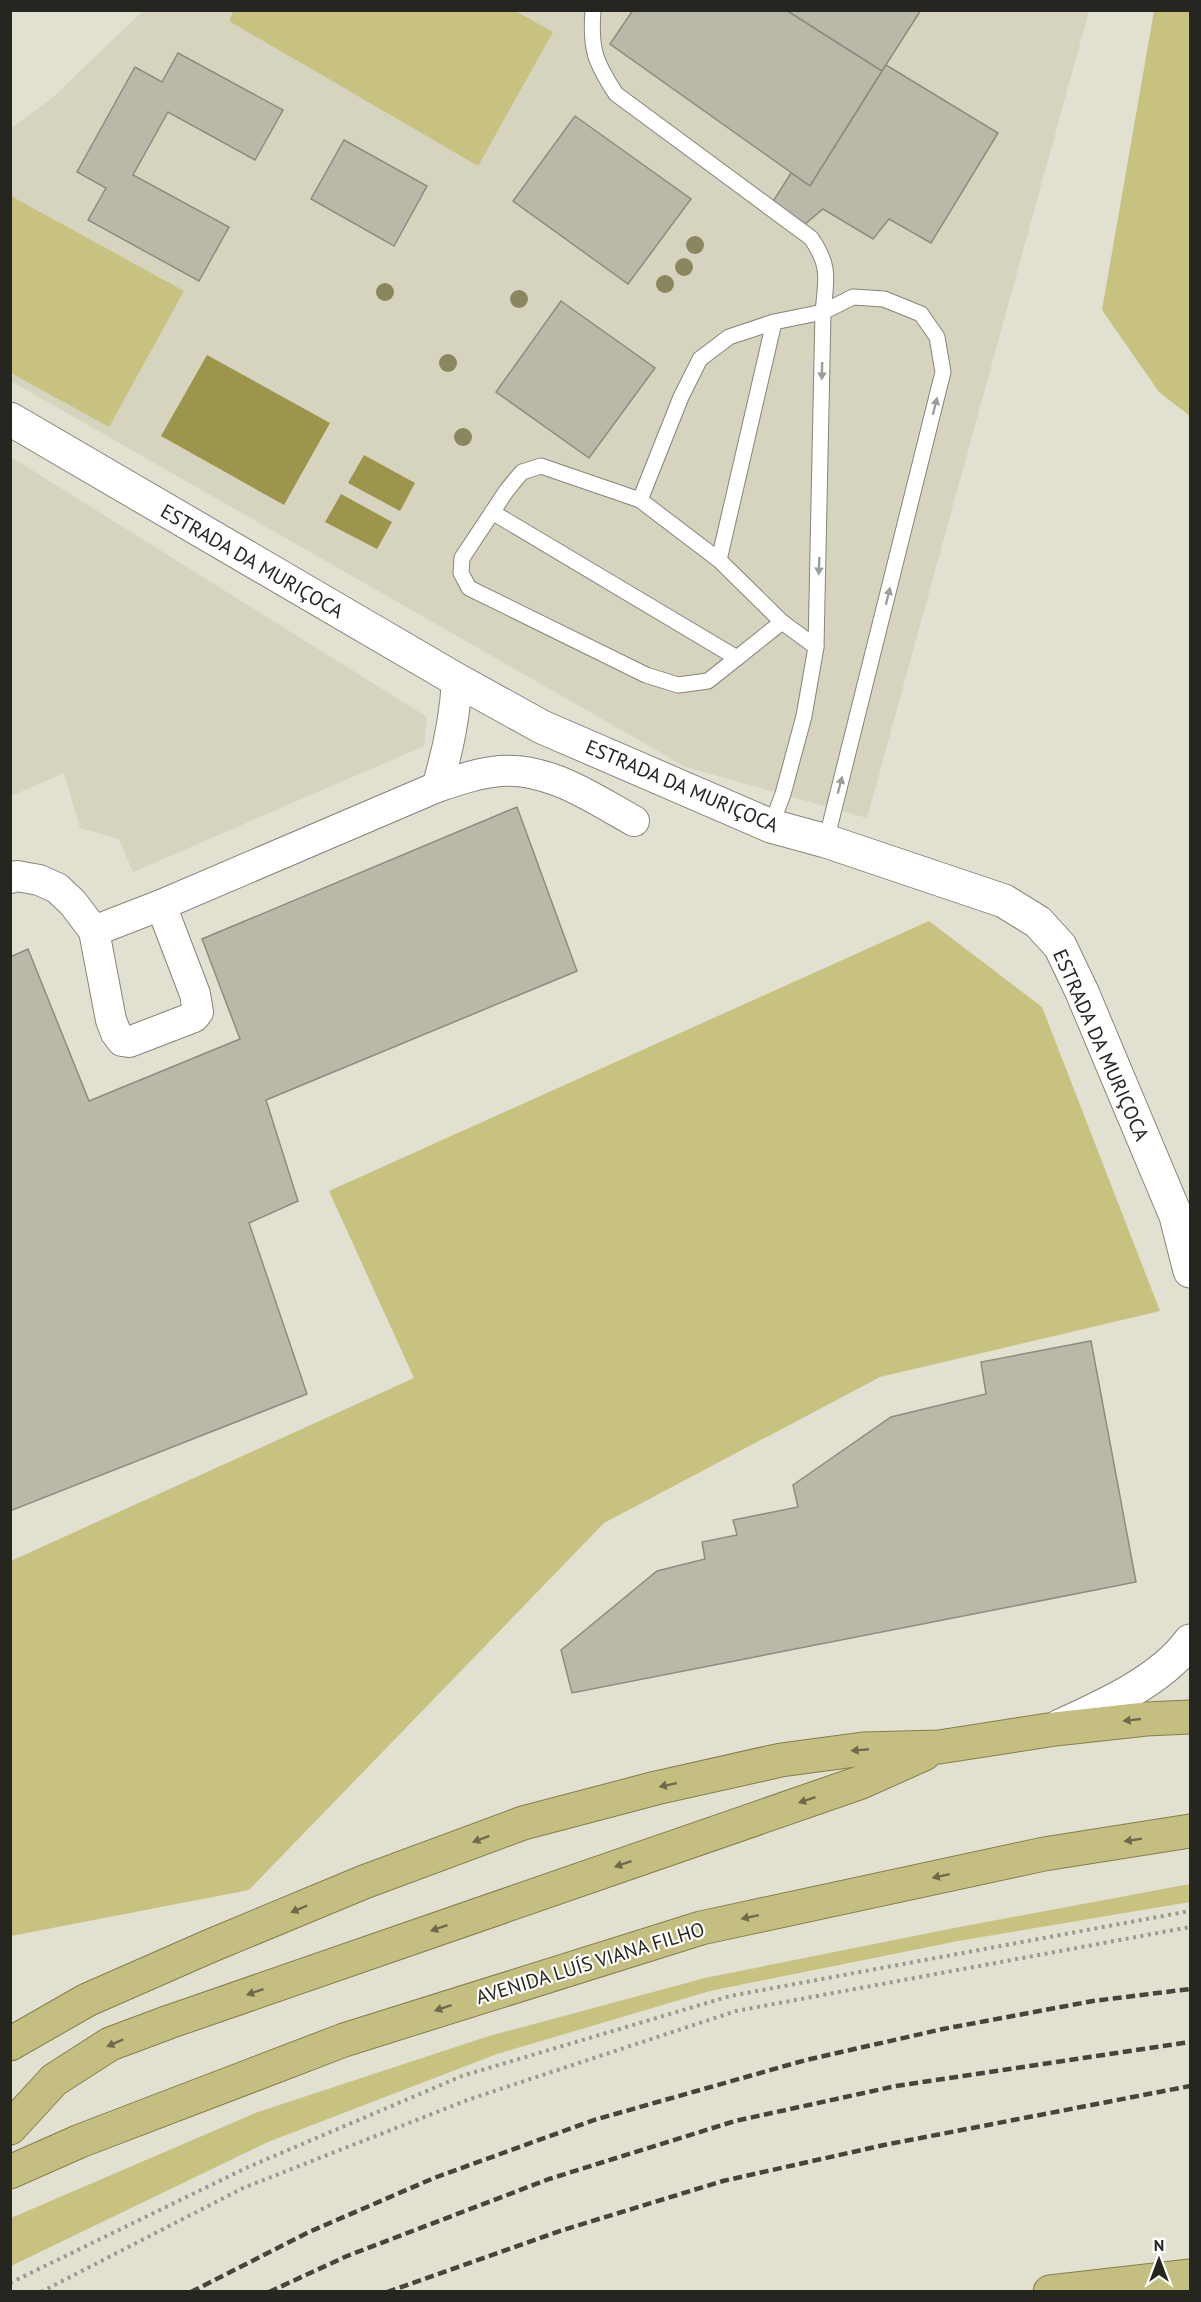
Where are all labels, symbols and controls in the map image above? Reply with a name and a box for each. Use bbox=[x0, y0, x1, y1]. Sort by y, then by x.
one-way arrow bbox=[818, 361, 827, 380]
one-way arrow bbox=[930, 397, 940, 416]
street label: ESTRADA DA MURIÇOCA bbox=[156, 498, 348, 624]
one-way arrow bbox=[814, 556, 824, 575]
one-way arrow bbox=[884, 587, 894, 605]
street label: ESTRADA DA MURIÇOCA bbox=[582, 734, 783, 838]
one-way arrow bbox=[836, 776, 845, 794]
street label: ESTRADA DA MURIÇOCA bbox=[1047, 945, 1155, 1145]
one-way arrow bbox=[1123, 1715, 1142, 1725]
one-way arrow bbox=[850, 1745, 869, 1755]
one-way arrow bbox=[658, 1781, 677, 1790]
one-way arrow bbox=[798, 1796, 816, 1805]
one-way arrow bbox=[471, 1834, 489, 1844]
one-way arrow bbox=[1123, 1836, 1142, 1845]
one-way arrow bbox=[614, 1859, 632, 1869]
one-way arrow bbox=[932, 1872, 950, 1882]
one-way arrow bbox=[290, 1905, 308, 1914]
one-way arrow bbox=[741, 1913, 760, 1922]
street label: AVENIDA LUÍS VIANA FILHO bbox=[473, 1916, 707, 2010]
one-way arrow bbox=[430, 1924, 448, 1933]
one-way arrow bbox=[246, 1988, 264, 1998]
one-way arrow bbox=[434, 2004, 452, 2014]
one-way arrow bbox=[105, 2038, 123, 2048]
north arrow bbox=[1129, 2230, 1189, 2290]
text: N bbox=[1154, 2235, 1164, 2255]

